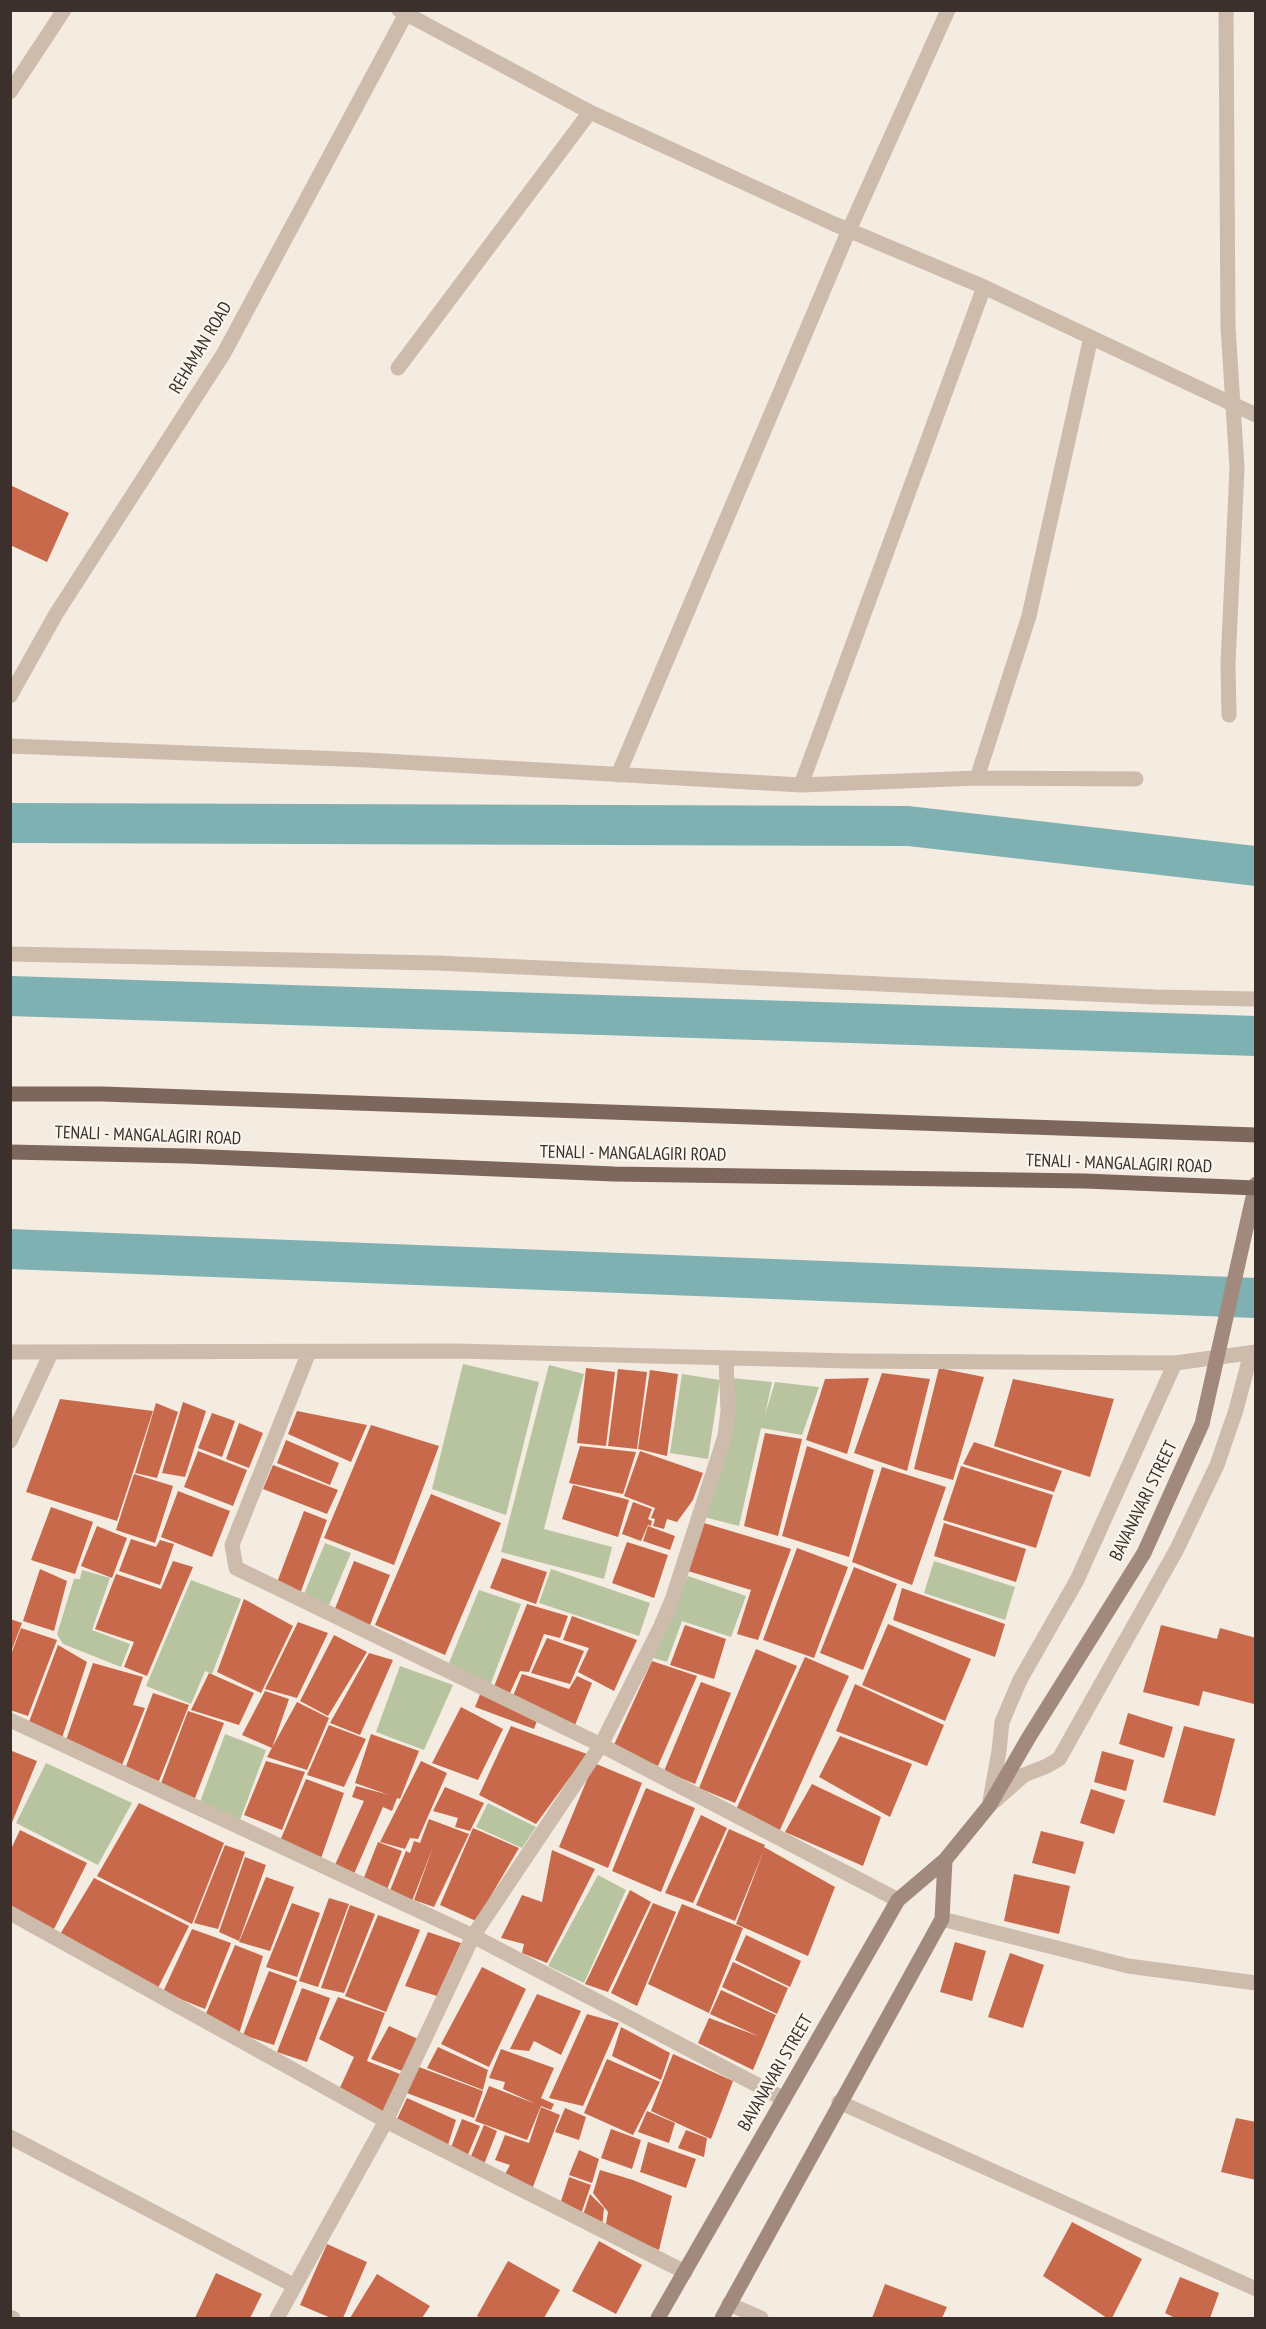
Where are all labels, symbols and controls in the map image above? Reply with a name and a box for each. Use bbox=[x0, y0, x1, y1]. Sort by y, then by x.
street label: REHAMAN ROAD bbox=[165, 298, 237, 398]
street label: TENALI - MANGALAGIRI ROAD bbox=[54, 1122, 242, 1150]
street label: TENALI - MANGALAGIRI ROAD bbox=[540, 1142, 726, 1166]
street label: TENALI - MANGALAGIRI ROAD bbox=[1025, 1150, 1213, 1178]
street label: BAVANAVARI STREET bbox=[1106, 1438, 1182, 1564]
street label: BAVANAVARI STREET bbox=[734, 2011, 818, 2135]

